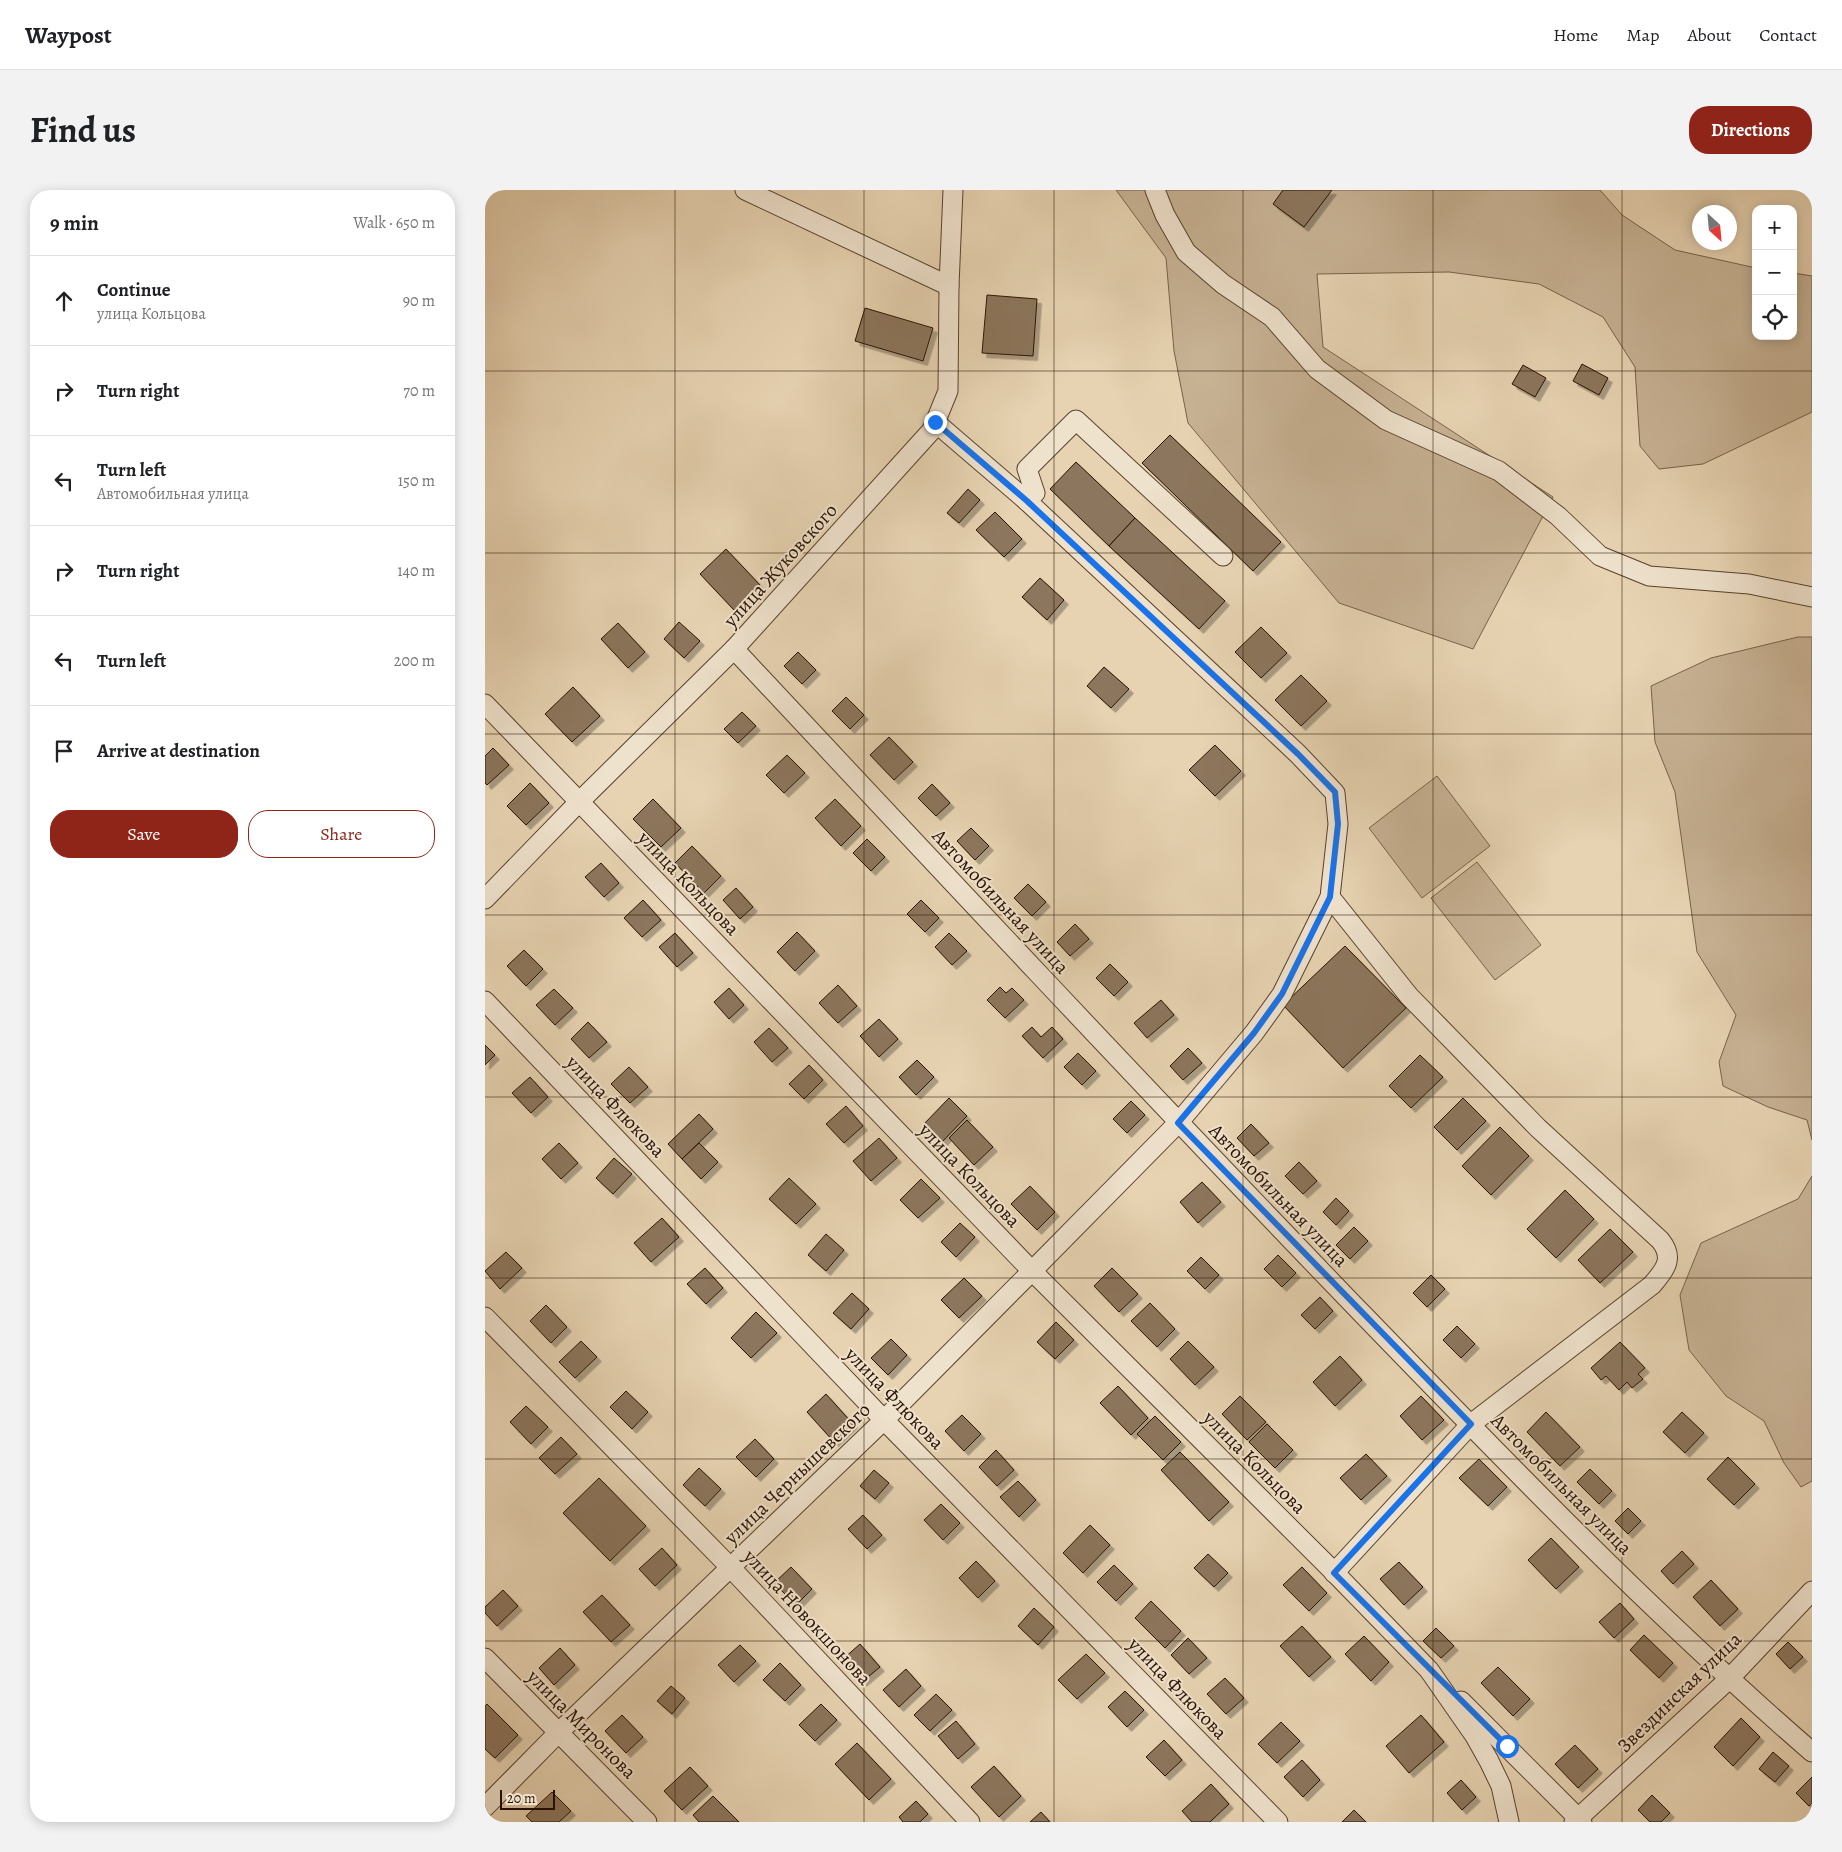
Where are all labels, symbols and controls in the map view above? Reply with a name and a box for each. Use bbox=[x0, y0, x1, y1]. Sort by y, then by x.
text: Waypost bbox=[25, 19, 112, 51]
text: Home bbox=[1553, 23, 1598, 47]
text: Map bbox=[1626, 23, 1659, 47]
text: About bbox=[1687, 23, 1731, 47]
text: Contact bbox=[1759, 23, 1817, 47]
text: Find us bbox=[30, 106, 136, 154]
button: Directions bbox=[1689, 106, 1812, 154]
north arrow bbox=[1692, 205, 1737, 250]
map controls bbox=[1752, 205, 1797, 340]
button: + bbox=[1752, 205, 1797, 250]
text: 9 min bbox=[50, 209, 99, 237]
text: Walk · 650 m bbox=[353, 212, 435, 234]
button: − bbox=[1752, 250, 1797, 295]
text: Continue bbox=[97, 277, 171, 303]
icon: ahead bbox=[50, 287, 78, 315]
text: 90 m bbox=[403, 290, 435, 312]
button: locate bbox=[1752, 295, 1797, 340]
text: улица Кольцова bbox=[97, 303, 206, 325]
icon: right bbox=[50, 377, 78, 405]
text: Turn right bbox=[97, 378, 179, 404]
text: 70 m bbox=[403, 380, 435, 402]
route end bbox=[924, 411, 947, 434]
text: Turn left bbox=[97, 457, 166, 483]
icon: left bbox=[50, 467, 78, 495]
text: 150 m bbox=[398, 470, 435, 492]
text: Автомобильная улица bbox=[97, 483, 249, 505]
street label: улица Жуковского bbox=[717, 497, 843, 634]
icon: right bbox=[50, 557, 78, 585]
text: Turn right bbox=[97, 558, 179, 584]
text: 140 m bbox=[397, 560, 435, 582]
icon: left bbox=[50, 647, 78, 675]
text: Turn left bbox=[97, 648, 166, 674]
text: 200 m bbox=[394, 650, 435, 672]
icon: arrive bbox=[50, 737, 78, 765]
text: Arrive at destination bbox=[97, 738, 260, 764]
button: Save bbox=[50, 810, 238, 858]
button: Share bbox=[248, 810, 435, 858]
street label: Автомобильная улица bbox=[925, 822, 1076, 980]
street label: улица Кольцова bbox=[631, 824, 746, 942]
street label: улица Флюкова bbox=[559, 1049, 672, 1164]
street label: улица Кольцова bbox=[912, 1116, 1027, 1234]
street label: Автомобильная улица bbox=[1202, 1117, 1355, 1274]
street label: улица Флюкова bbox=[838, 1341, 951, 1456]
street label: улица Чернышевского bbox=[718, 1396, 876, 1551]
street label: улица Кольцова bbox=[1196, 1404, 1313, 1521]
street label: Автомобильная улица bbox=[1484, 1407, 1639, 1562]
street label: улица Новокшонова bbox=[737, 1543, 878, 1692]
street label: Звездинская улица bbox=[1611, 1625, 1748, 1759]
street label: улица Флюкова bbox=[1121, 1631, 1234, 1746]
street label: улица Миронова bbox=[520, 1663, 643, 1786]
route start bbox=[1496, 1735, 1519, 1758]
scale bar bbox=[500, 1787, 555, 1810]
text: 20 m bbox=[507, 1789, 536, 1808]

